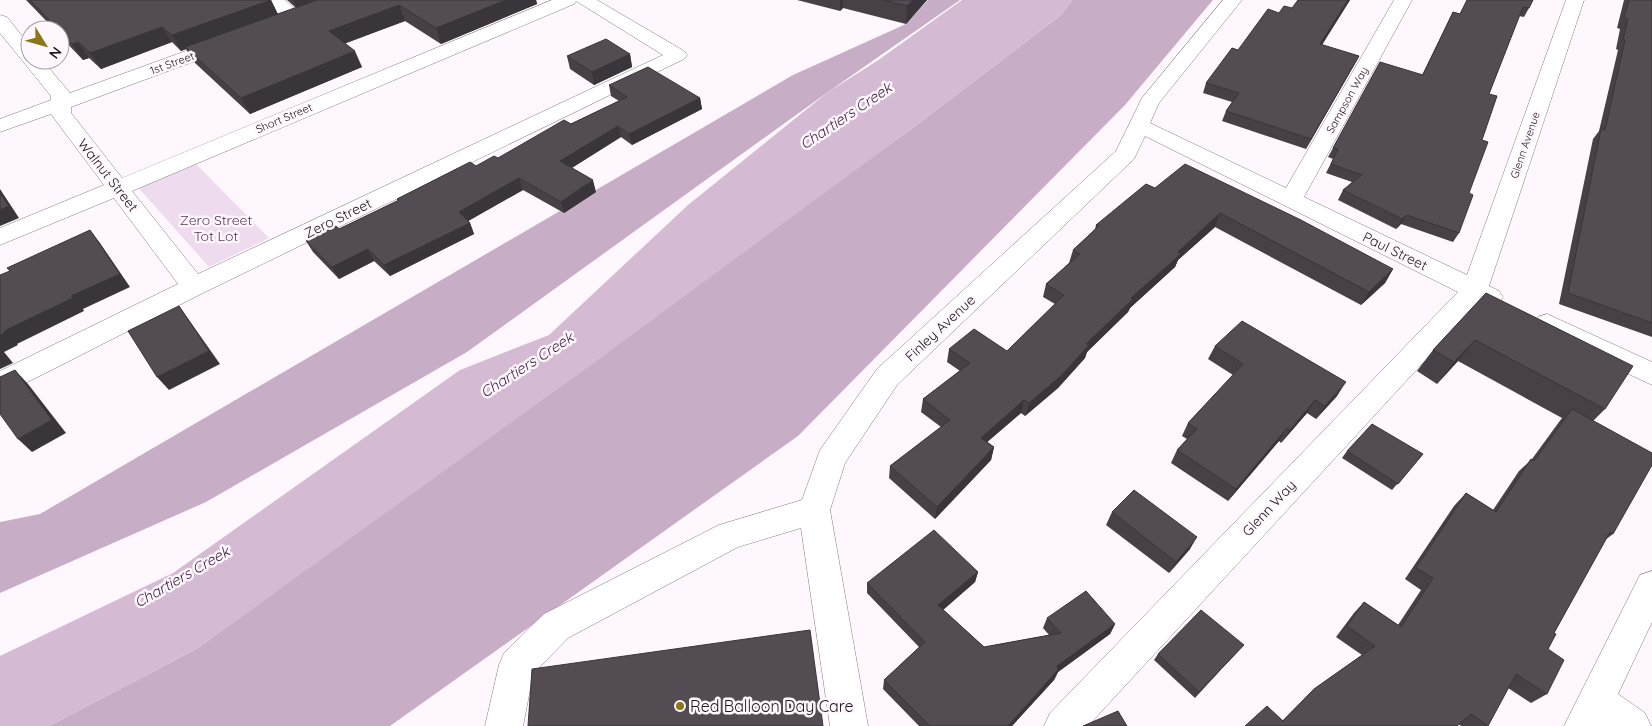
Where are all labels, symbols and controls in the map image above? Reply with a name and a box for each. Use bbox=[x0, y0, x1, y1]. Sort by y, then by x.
north arrow bbox=[20, 20, 70, 70]
text: N bbox=[45, 43, 66, 62]
street label: 1st Street bbox=[148, 48, 196, 77]
street label: Sampson Way bbox=[1323, 64, 1371, 136]
water label: Chartiers Creek bbox=[796, 77, 897, 153]
street label: Short Street bbox=[254, 100, 315, 136]
street label: Glenn Avenue bbox=[1507, 110, 1543, 180]
street label: Walnut Street bbox=[74, 135, 142, 215]
street label: Zero Street bbox=[301, 194, 375, 242]
park label: Zero Street Tot Lot bbox=[180, 211, 252, 245]
street label: Paul Street bbox=[1360, 228, 1431, 275]
street label: Finley Avenue bbox=[901, 291, 979, 365]
water label: Chartiers Creek bbox=[477, 326, 578, 402]
street label: Glenn Way bbox=[1238, 476, 1300, 540]
water label: Chartiers Creek bbox=[131, 541, 235, 612]
place label: Red Balloon Day Care bbox=[690, 696, 854, 716]
marker: Red Balloon Day Care bbox=[674, 700, 686, 712]

